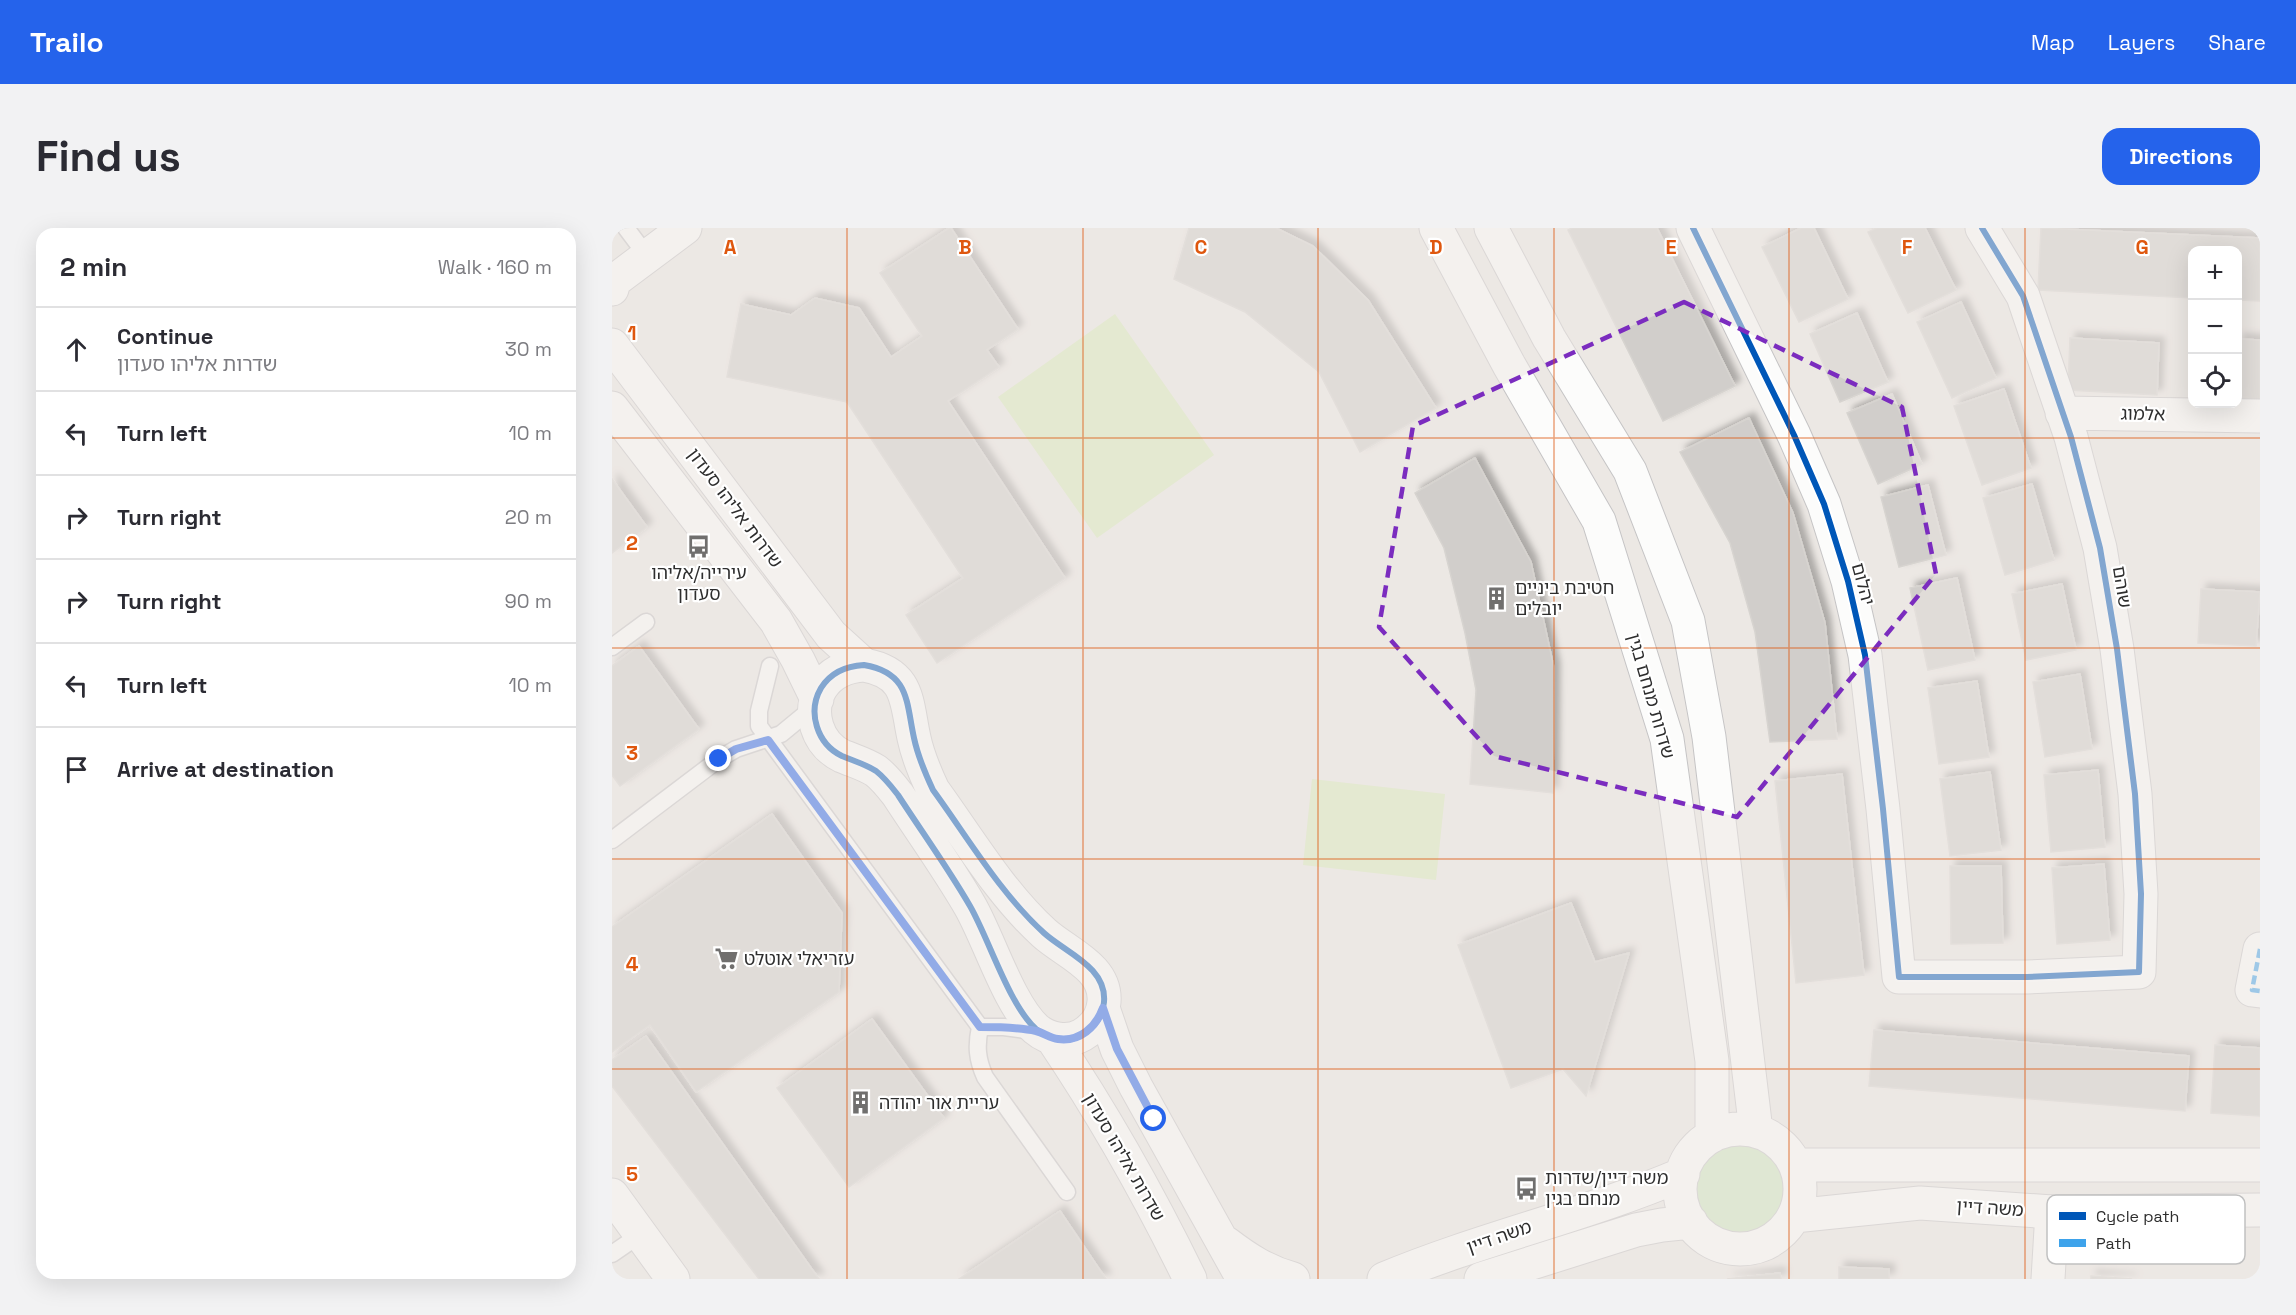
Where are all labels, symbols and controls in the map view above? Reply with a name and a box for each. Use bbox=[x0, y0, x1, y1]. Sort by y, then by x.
text: Trailo bbox=[30, 24, 104, 60]
text: Map bbox=[2031, 29, 2075, 56]
text: Layers bbox=[2108, 29, 2175, 56]
text: Share bbox=[2208, 29, 2266, 56]
button: Directions bbox=[2102, 128, 2260, 185]
text: Find us bbox=[36, 130, 181, 183]
text: A bbox=[724, 234, 737, 260]
text: B bbox=[958, 234, 972, 260]
text: C bbox=[1195, 234, 1208, 260]
text: D bbox=[1429, 234, 1443, 260]
text: E bbox=[1665, 234, 1677, 260]
text: F bbox=[1902, 234, 1913, 260]
text: G bbox=[2135, 234, 2149, 260]
map controls bbox=[2188, 246, 2242, 408]
button: + bbox=[2188, 246, 2242, 300]
text: 2 min bbox=[60, 250, 127, 284]
text: Walk · 160 m bbox=[438, 254, 552, 280]
button: − bbox=[2188, 300, 2242, 354]
text: 1 bbox=[627, 320, 637, 346]
text: Continue bbox=[117, 322, 213, 350]
icon: ahead bbox=[60, 333, 93, 366]
text: 30 m bbox=[505, 336, 552, 362]
text: שדרות אליהו סעדון bbox=[117, 351, 277, 377]
button: locate bbox=[2188, 354, 2242, 408]
street label: אלמוג bbox=[2120, 402, 2166, 425]
icon: left bbox=[60, 417, 93, 450]
text: Turn left bbox=[117, 419, 207, 447]
text: 10 m bbox=[508, 420, 552, 446]
street label: שדרות אליהו סעדון bbox=[683, 443, 788, 572]
icon: right bbox=[60, 501, 93, 534]
text: Turn right bbox=[117, 503, 222, 531]
text: 20 m bbox=[505, 504, 552, 530]
text: 2 bbox=[626, 530, 638, 556]
bus stop icon: עירייה/אליהו סעדון bbox=[686, 534, 712, 560]
street label: יהלום bbox=[1847, 560, 1880, 608]
place label: עירייה/אליהו סעדון bbox=[651, 561, 747, 605]
street label: שוהם bbox=[2108, 564, 2137, 610]
place label: חטיבת ביניים יובלים bbox=[1515, 576, 1614, 620]
icon: right bbox=[60, 585, 93, 618]
building icon: חטיבת ביניים יובלים bbox=[1484, 585, 1510, 611]
text: Turn right bbox=[117, 587, 222, 615]
text: 90 m bbox=[505, 588, 552, 614]
street label: שדרות מנחם בגין bbox=[1623, 631, 1680, 761]
icon: left bbox=[60, 669, 93, 702]
text: Turn left bbox=[117, 671, 207, 699]
text: 10 m bbox=[508, 672, 552, 698]
text: 3 bbox=[626, 740, 638, 766]
route end bbox=[705, 745, 731, 771]
icon: arrive bbox=[60, 753, 93, 786]
text: Arrive at destination bbox=[117, 755, 334, 783]
supermarket icon: עזריאלי אוטלט bbox=[713, 946, 739, 972]
place label: עזריאלי אוטלט bbox=[744, 947, 854, 970]
text: 4 bbox=[626, 951, 639, 977]
street label: שדרות אליהו סעדון bbox=[1078, 1089, 1170, 1225]
building icon: עריית אור יהודה bbox=[848, 1090, 874, 1116]
place label: עריית אור יהודה bbox=[879, 1091, 999, 1114]
route start bbox=[1140, 1105, 1166, 1131]
text: 5 bbox=[626, 1161, 638, 1187]
place label: משה דיין/שדרות מנחם בגין bbox=[1545, 1166, 1668, 1210]
bus stop icon: משה דיין/שדרות מנחם בגין bbox=[1514, 1175, 1540, 1201]
street label: משה דיין bbox=[1956, 1194, 2024, 1221]
legend bbox=[2047, 1195, 2245, 1264]
text: Cycle path bbox=[2096, 1206, 2179, 1227]
street label: משה דיין bbox=[1463, 1215, 1534, 1258]
text: Path bbox=[2096, 1233, 2131, 1254]

